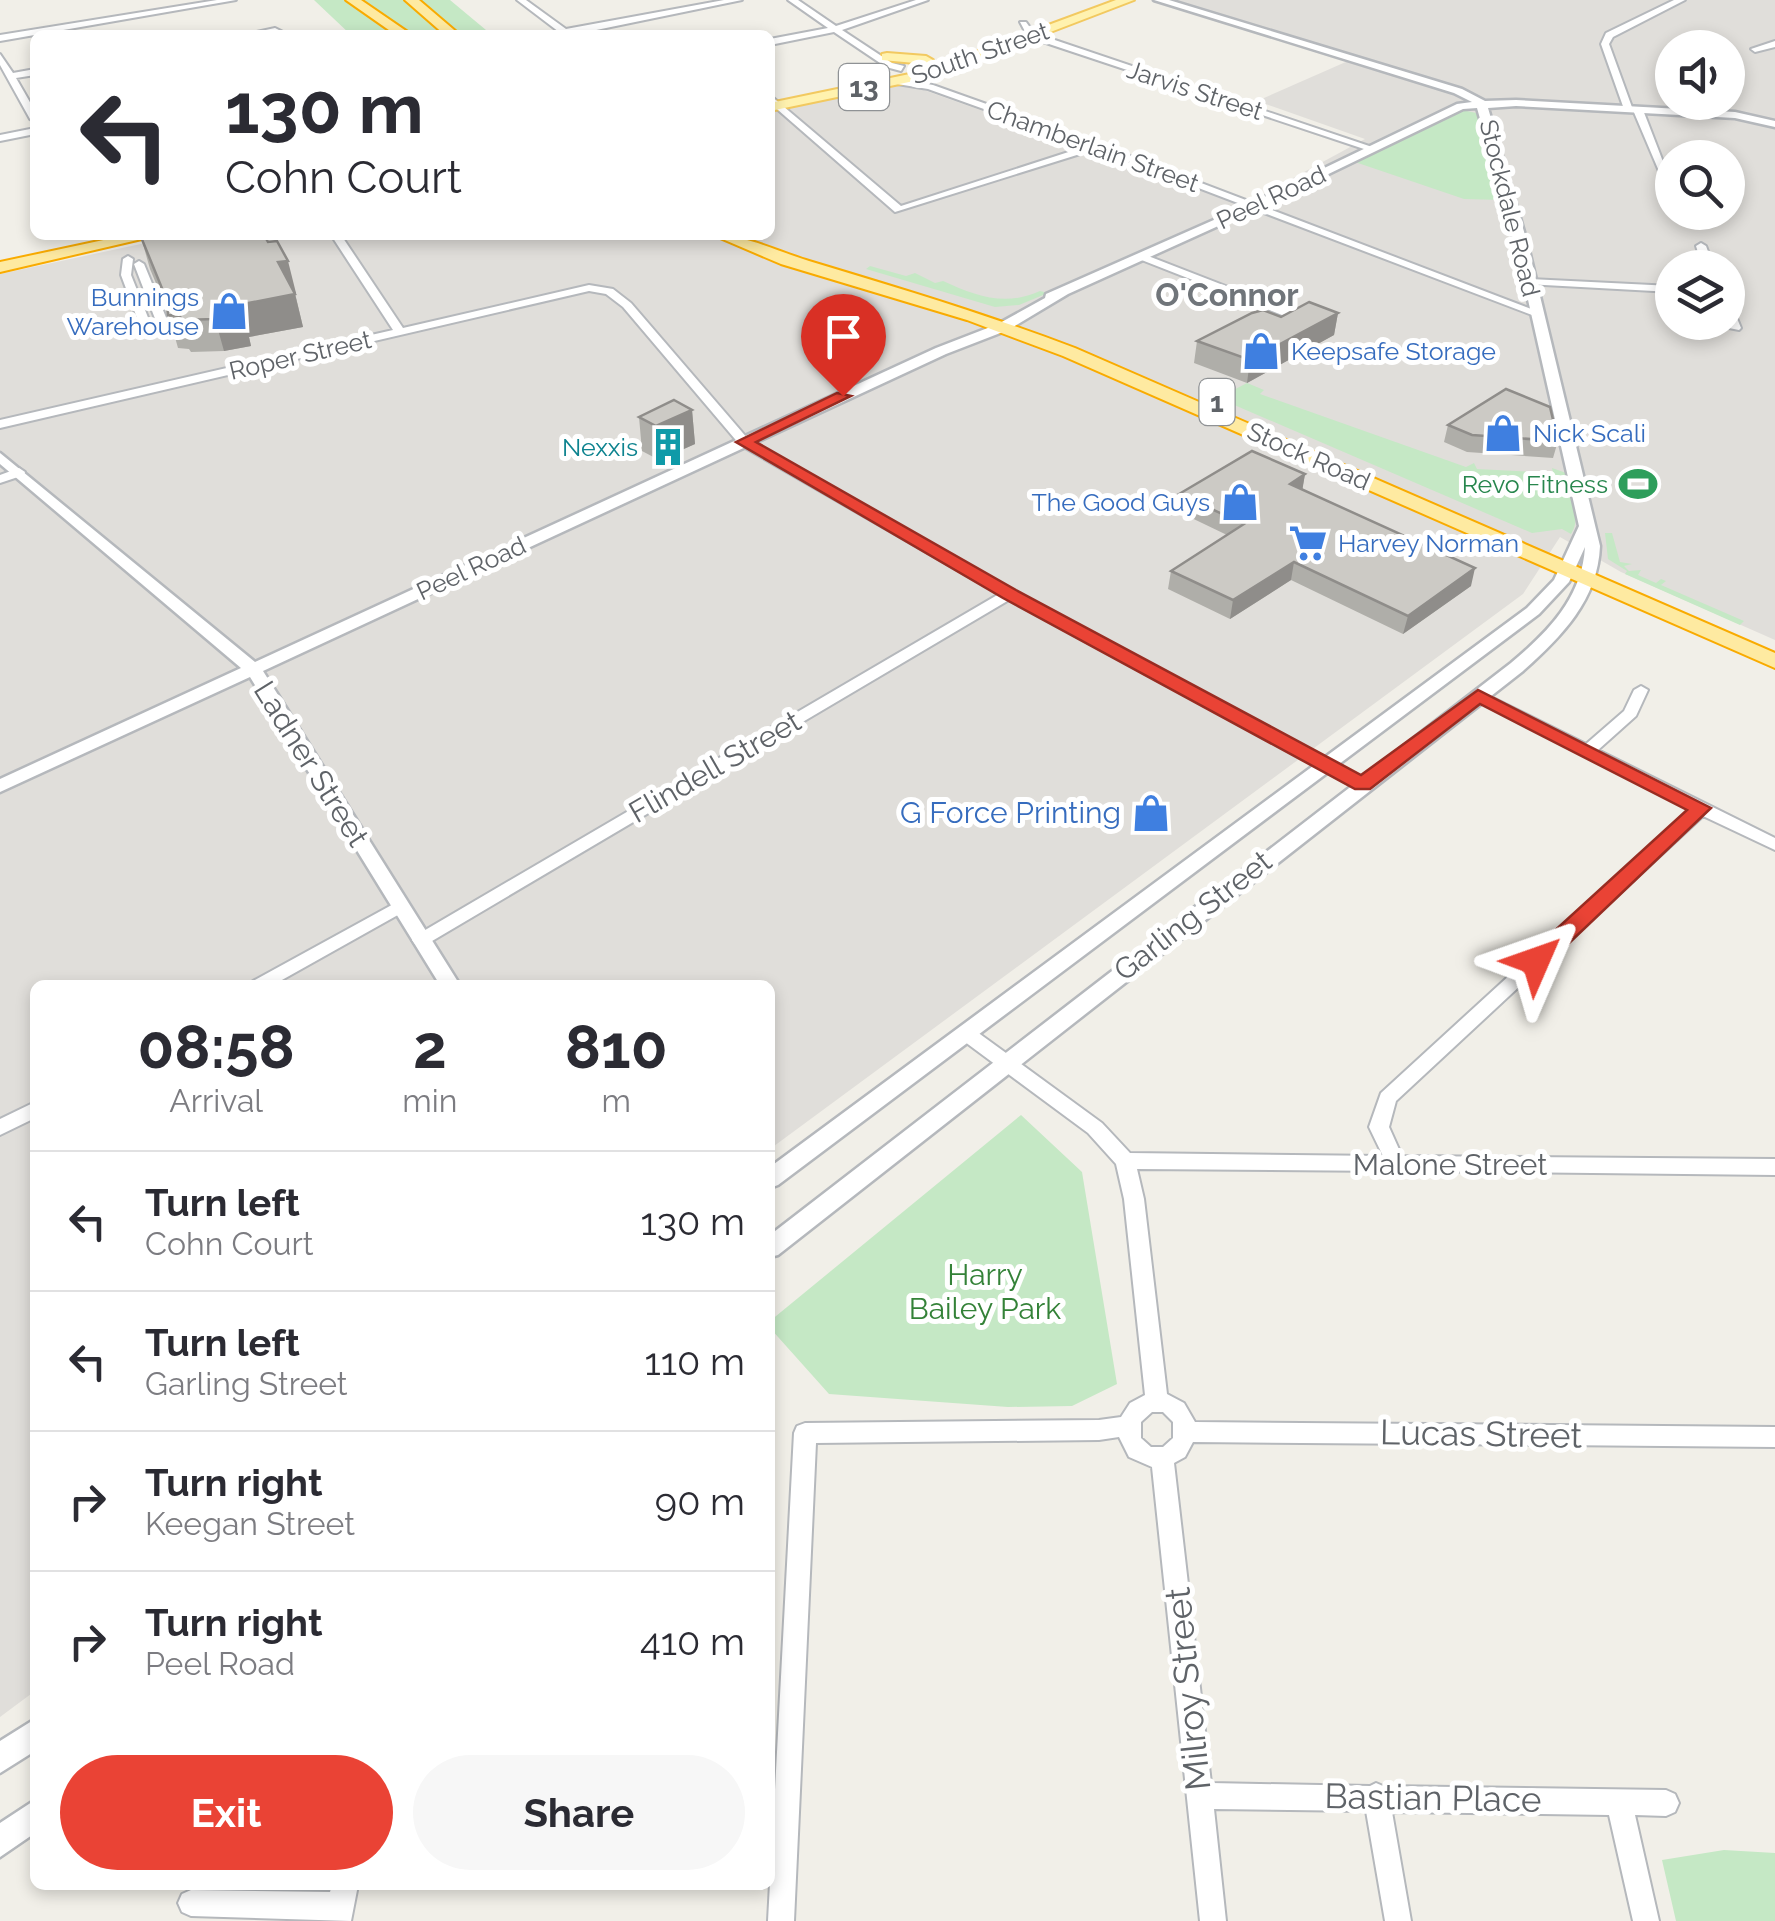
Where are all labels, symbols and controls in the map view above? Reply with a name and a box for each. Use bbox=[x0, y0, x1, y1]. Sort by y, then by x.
street label: South Street bbox=[907, 15, 1053, 91]
map controls bbox=[1655, 30, 1745, 340]
button: sound bbox=[1655, 30, 1745, 120]
street label: Jarvis Street bbox=[1123, 54, 1267, 126]
road number: 13 bbox=[839, 64, 889, 110]
text: 130 m bbox=[225, 67, 424, 149]
icon: left bbox=[60, 70, 190, 200]
street label: Chamberlain Street bbox=[983, 94, 1204, 199]
street label: Stockdale Road bbox=[1474, 116, 1546, 300]
button: search bbox=[1655, 140, 1745, 230]
text: Cohn Court bbox=[225, 151, 462, 204]
street label: Peel Road bbox=[1212, 159, 1330, 235]
button: layers bbox=[1655, 250, 1745, 340]
district label: O'Connor bbox=[1155, 276, 1299, 313]
place label: Bunnings Warehouse bbox=[66, 282, 199, 341]
shop icon: Bunnings Warehouse bbox=[208, 290, 250, 332]
pin bbox=[801, 294, 886, 397]
icon: arrive bbox=[816, 309, 871, 364]
street label: Roper Street bbox=[226, 324, 375, 386]
shop icon: Keepsafe Storage bbox=[1240, 330, 1282, 372]
place label: Keepsafe Storage bbox=[1291, 336, 1496, 366]
road number: 1 bbox=[1200, 379, 1234, 425]
shop icon: Nick Scali bbox=[1482, 412, 1524, 454]
street label: Stock Road bbox=[1243, 416, 1375, 496]
place label: Nick Scali bbox=[1533, 418, 1646, 448]
building icon: Nexxis bbox=[647, 426, 689, 468]
place label: Nexxis bbox=[562, 432, 638, 462]
sports icon: Revo Fitness bbox=[1617, 463, 1659, 505]
place label: Revo Fitness bbox=[1462, 469, 1608, 499]
shop icon: The Good Guys bbox=[1219, 481, 1261, 523]
place label: The Good Guys bbox=[1032, 487, 1210, 517]
supermarket icon: Harvey Norman bbox=[1287, 522, 1329, 564]
place label: Harvey Norman bbox=[1338, 528, 1519, 558]
street label: Peel Road bbox=[412, 530, 530, 606]
street label: Ladner Street bbox=[247, 675, 376, 853]
street label: Flindell Street bbox=[623, 703, 807, 830]
shop icon: G Force Printing bbox=[1130, 792, 1172, 834]
place label: G Force Printing bbox=[900, 795, 1121, 830]
street label: Garling Street bbox=[1107, 843, 1278, 988]
position arrow bbox=[1484, 909, 1588, 1013]
text: 08:58 bbox=[137, 1012, 295, 1082]
text: 2 bbox=[413, 1012, 447, 1082]
text: 810 bbox=[565, 1012, 668, 1082]
text: Arrival bbox=[169, 1082, 263, 1119]
text: min bbox=[402, 1082, 457, 1119]
text: m bbox=[601, 1082, 631, 1119]
street label: Malone Street bbox=[1353, 1147, 1547, 1182]
text: Turn left bbox=[145, 1180, 300, 1225]
icon: left bbox=[60, 1194, 115, 1249]
text: 130 m bbox=[641, 1199, 745, 1244]
text: Cohn Court bbox=[145, 1225, 313, 1262]
park label: Harry Bailey Park bbox=[909, 1257, 1061, 1326]
text: Turn left bbox=[145, 1320, 300, 1365]
icon: left bbox=[60, 1334, 115, 1389]
text: 110 m bbox=[645, 1339, 745, 1384]
text: Garling Street bbox=[145, 1365, 348, 1402]
street label: Lucas Street bbox=[1380, 1411, 1583, 1456]
text: Turn right bbox=[145, 1460, 322, 1505]
icon: right bbox=[60, 1474, 115, 1529]
text: 90 m bbox=[655, 1479, 745, 1524]
text: Keegan Street bbox=[145, 1505, 355, 1542]
street label: Milroy Street bbox=[1156, 1585, 1219, 1793]
text: Turn right bbox=[145, 1600, 322, 1645]
icon: right bbox=[60, 1614, 115, 1669]
text: 410 m bbox=[640, 1619, 745, 1664]
text: Peel Road bbox=[145, 1645, 295, 1682]
button: Exit bbox=[60, 1755, 393, 1870]
button: Share bbox=[413, 1755, 745, 1870]
street label: Bastian Place bbox=[1324, 1775, 1542, 1820]

